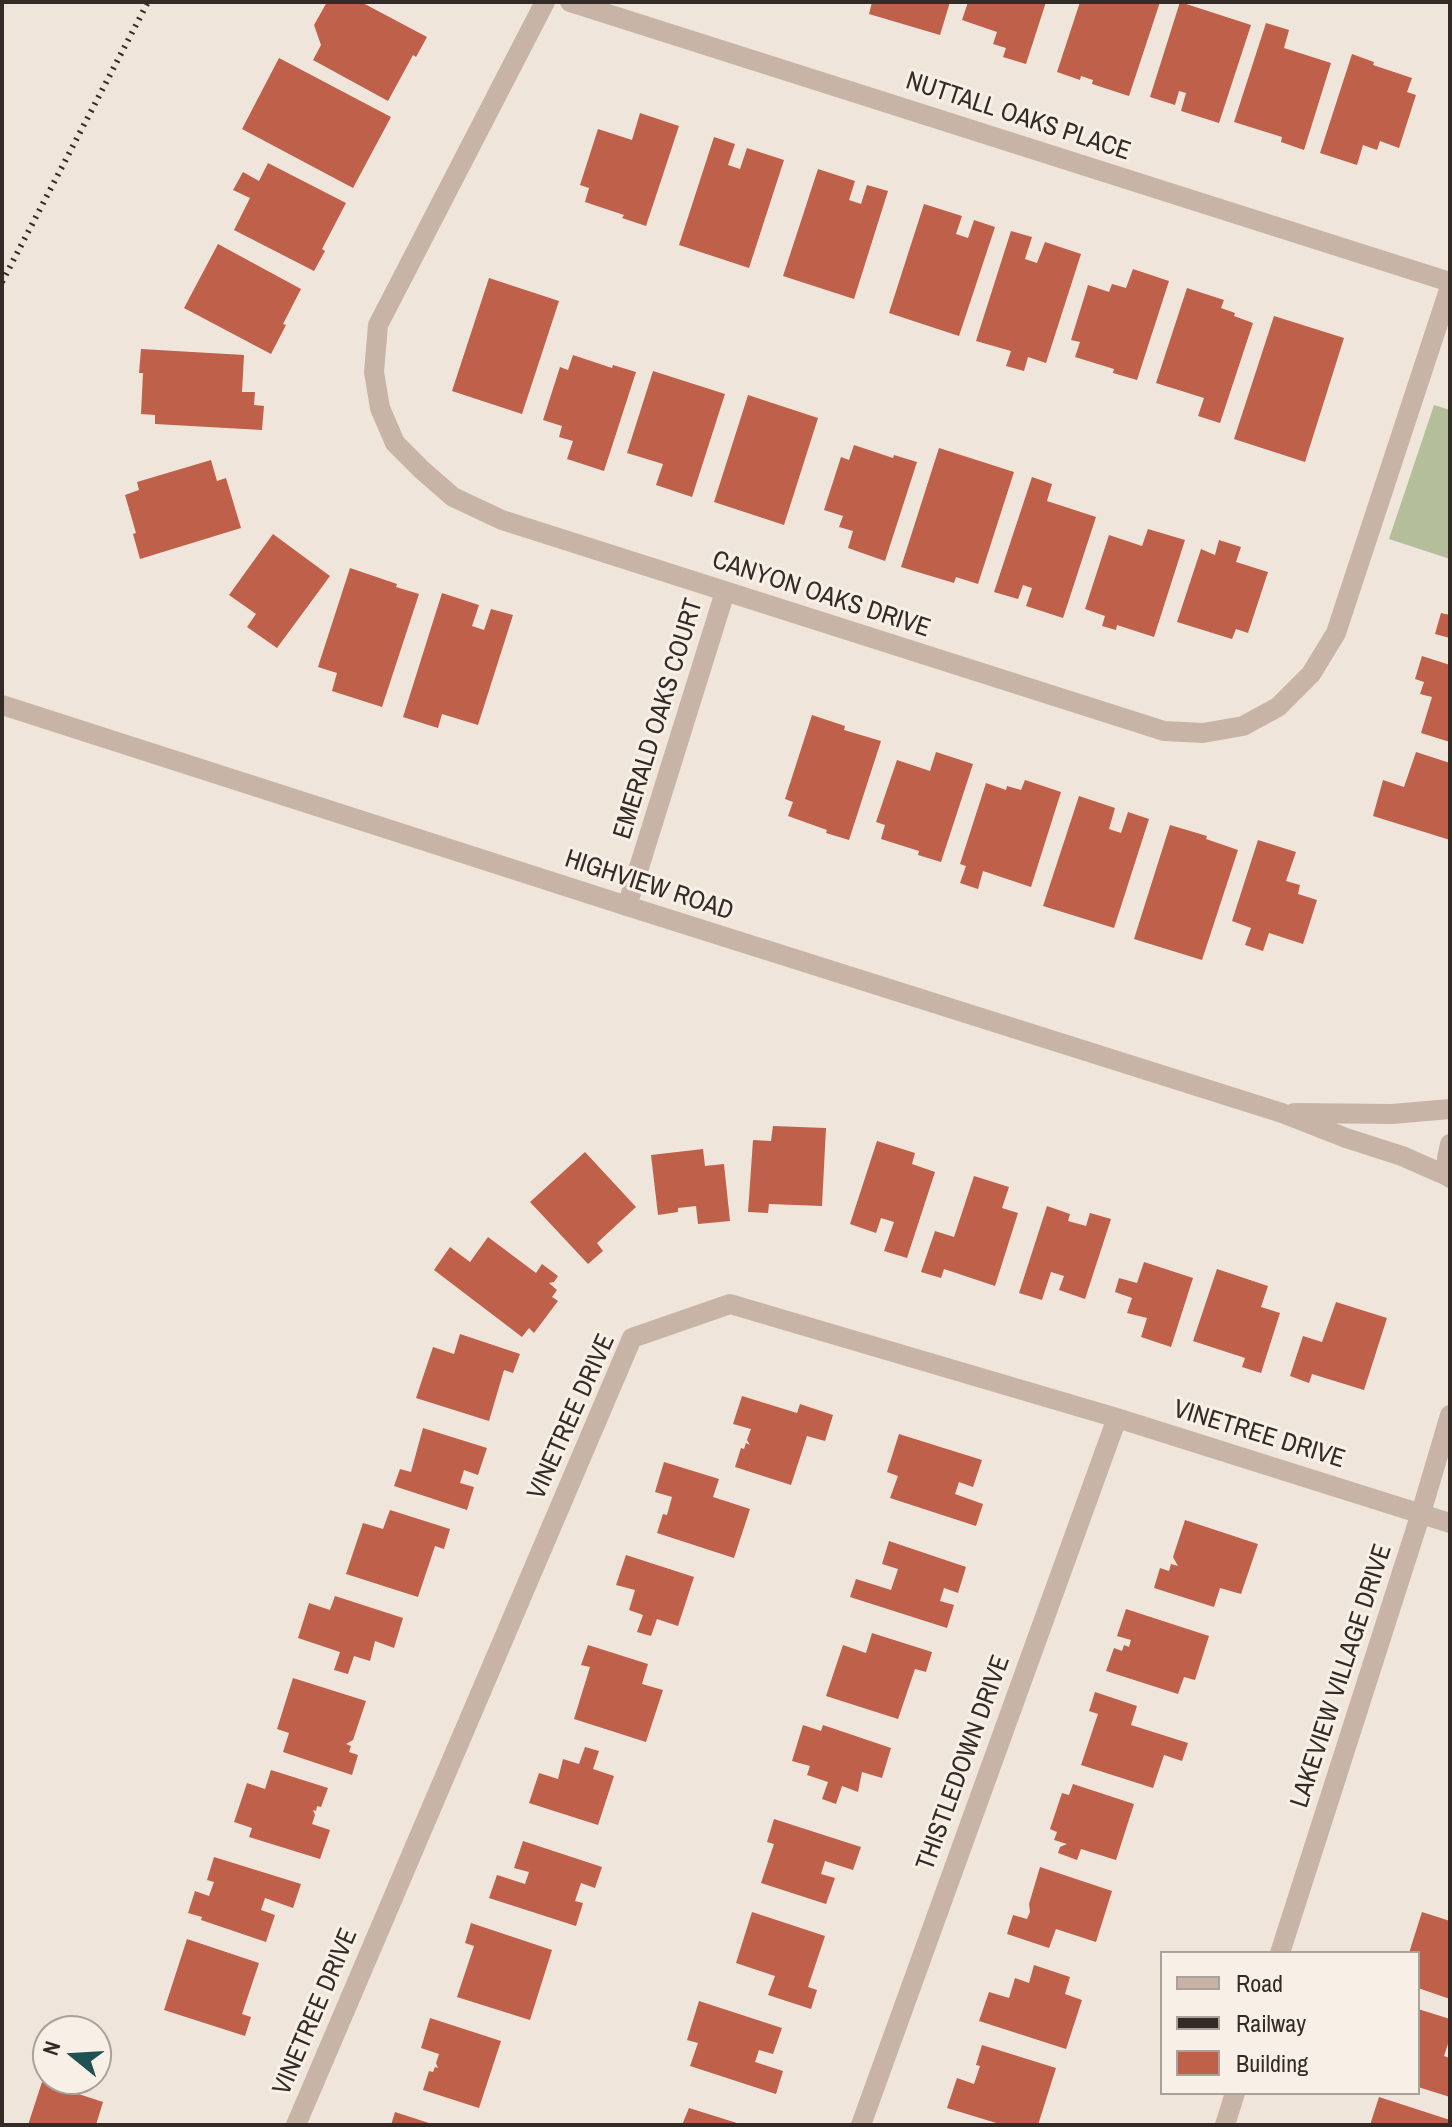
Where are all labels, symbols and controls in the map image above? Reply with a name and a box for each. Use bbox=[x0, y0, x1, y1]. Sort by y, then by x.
street label: NUTTALL OAKS PLACE bbox=[902, 66, 1134, 168]
street label: CANYON OAKS DRIVE bbox=[708, 545, 934, 645]
street label: EMERALD OAKS COURT bbox=[608, 595, 710, 843]
street label: HIGHVIEW ROAD bbox=[561, 844, 737, 928]
street label: VINETREE DRIVE bbox=[522, 1329, 622, 1505]
street label: VINETREE DRIVE bbox=[1169, 1394, 1349, 1476]
street label: LAKEVIEW VILLAGE DRIVE bbox=[1285, 1540, 1399, 1812]
street label: THISTLEDOWN DRIVE bbox=[911, 1651, 1017, 1875]
street label: VINETREE DRIVE bbox=[267, 1924, 365, 2100]
legend bbox=[1160, 1951, 1420, 2095]
text: Road bbox=[1236, 1967, 1283, 1999]
text: Railway bbox=[1236, 2007, 1306, 2039]
north arrow bbox=[32, 2015, 112, 2095]
text: N bbox=[35, 2037, 67, 2059]
text: Building bbox=[1236, 2047, 1308, 2079]

